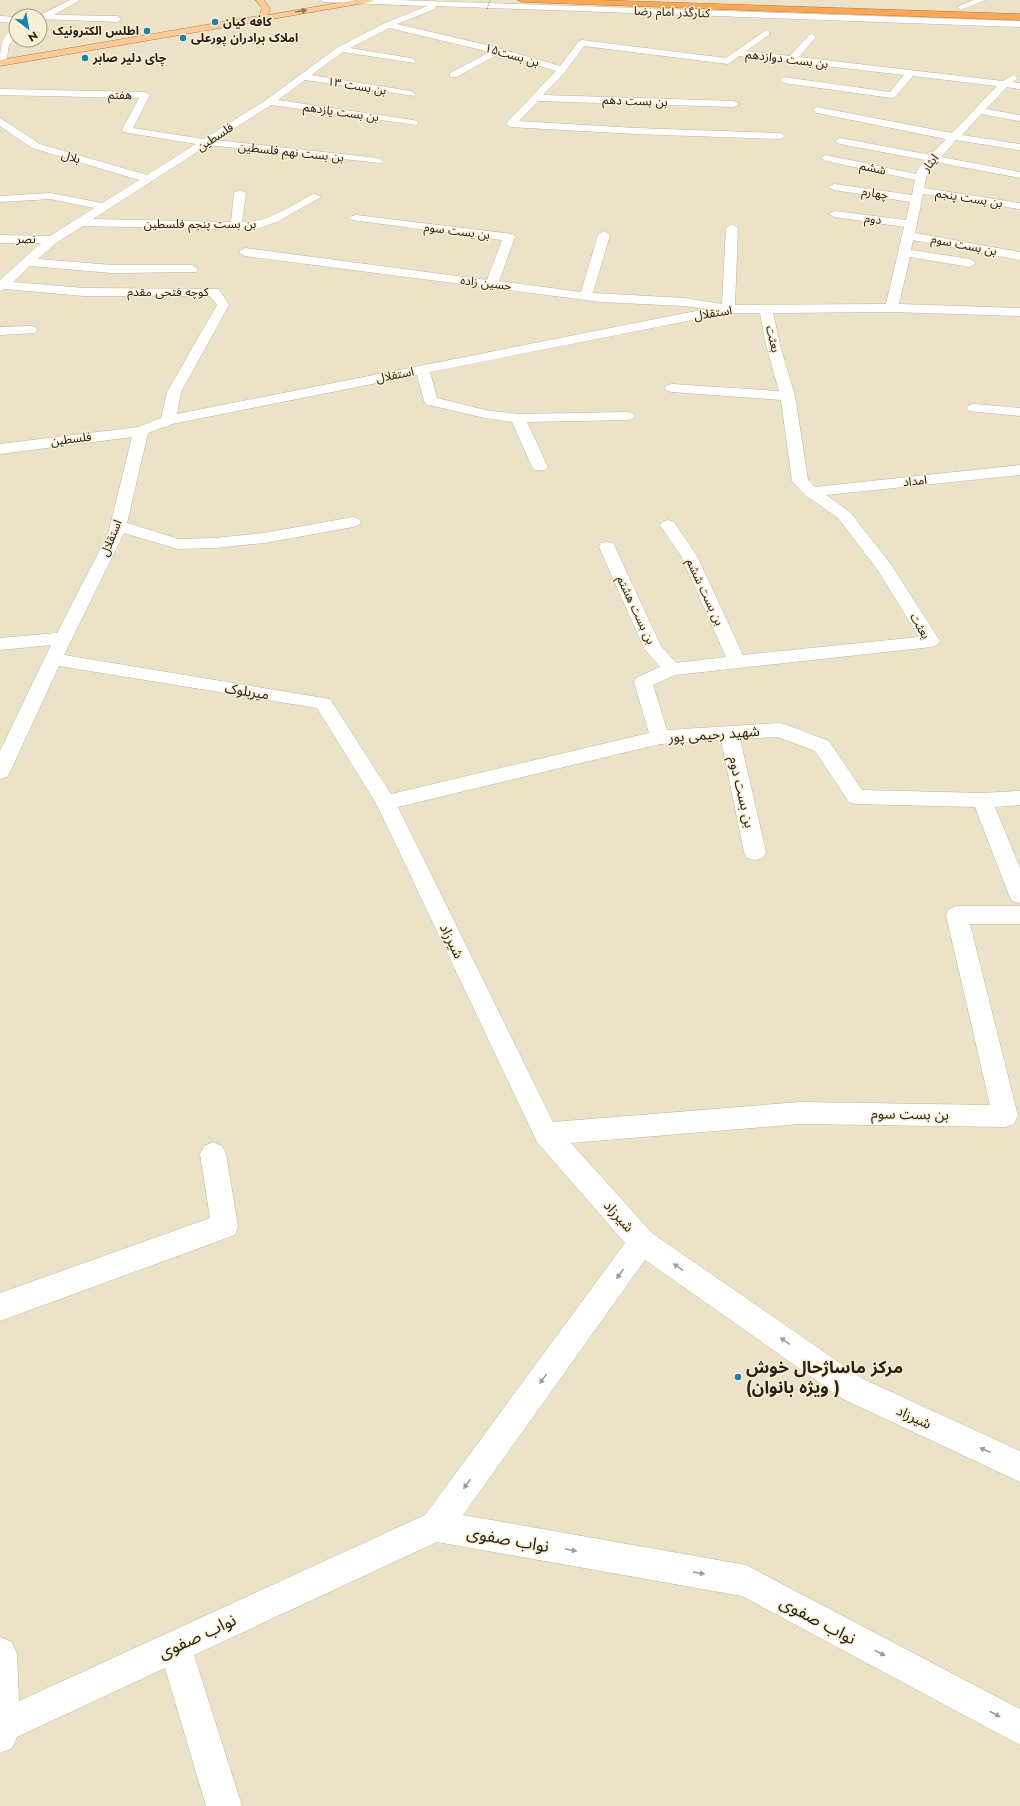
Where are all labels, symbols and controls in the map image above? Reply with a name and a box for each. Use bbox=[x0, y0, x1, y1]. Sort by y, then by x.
street label: کنارگذر امام رضا bbox=[634, 2, 711, 22]
north arrow bbox=[8, 8, 48, 48]
one-way arrow bbox=[295, 8, 307, 14]
place label: کافه کیان bbox=[223, 13, 272, 31]
marker: کافه کیان bbox=[210, 17, 220, 27]
place label: اطلس الکترونیک bbox=[53, 22, 139, 40]
marker: اطلس الکترونیک bbox=[142, 26, 152, 36]
text: N bbox=[25, 27, 41, 46]
place label: املاک برادران پورعلی bbox=[191, 29, 298, 47]
marker: املاک برادران پورعلی bbox=[178, 33, 188, 43]
street label: بن بست۱۵ bbox=[483, 39, 541, 71]
street label: بن بست دوازدهم bbox=[745, 45, 829, 73]
place label: چای دلیر صابر bbox=[92, 49, 167, 67]
marker: چای دلیر صابر bbox=[80, 53, 90, 63]
street label: بن بست ۱۳ bbox=[326, 72, 388, 100]
street label: هفتم bbox=[108, 86, 132, 104]
street label: بن بست دهم bbox=[602, 91, 668, 111]
street label: بن بست یازدهم bbox=[302, 98, 380, 126]
street label: فلسطین bbox=[193, 118, 237, 156]
street label: بن بست نهم فلسطین bbox=[237, 137, 345, 167]
street label: بلال bbox=[59, 146, 83, 168]
street label: ایثار bbox=[916, 150, 943, 177]
street label: ششم bbox=[858, 156, 888, 180]
street label: چهارم bbox=[861, 182, 889, 204]
street label: بن بست پنجم bbox=[934, 184, 1004, 212]
street label: دوم bbox=[863, 209, 883, 229]
street label: بن بست پنجم فلسطین bbox=[144, 215, 256, 233]
street label: بن بست سوم bbox=[423, 218, 491, 244]
street label: نصر bbox=[15, 230, 36, 248]
street label: بن بست سوم bbox=[930, 230, 998, 260]
street label: حسین زاده bbox=[459, 271, 513, 295]
street label: کوچه فتحی مقدم bbox=[127, 283, 210, 301]
street label: استقلال bbox=[693, 301, 733, 325]
street label: بعثت bbox=[761, 324, 785, 354]
street label: استقلال bbox=[375, 362, 416, 387]
street label: فلسطین bbox=[50, 428, 92, 450]
street label: امداد bbox=[902, 471, 928, 491]
street label: استقلال bbox=[95, 517, 127, 559]
street label: بن بست ششم bbox=[682, 556, 728, 628]
street label: بن بست هشتم bbox=[612, 573, 660, 647]
street label: بعثت bbox=[905, 610, 935, 642]
street label: میربلوک bbox=[223, 678, 271, 704]
street label: شهید رحیمی پور bbox=[667, 721, 760, 747]
street label: بن بست دوم bbox=[723, 754, 760, 830]
street label: شیرزاد bbox=[435, 920, 469, 962]
street label: بن بست سوم bbox=[871, 1103, 949, 1126]
street label: شیرزاد bbox=[599, 1196, 639, 1236]
one-way arrow bbox=[673, 1263, 684, 1271]
one-way arrow bbox=[615, 1268, 624, 1279]
one-way arrow bbox=[780, 1337, 790, 1345]
place label: مرکز ماساژحال خوش (ویژه بانوان ) bbox=[746, 1355, 903, 1399]
marker: مرکز ماساژحال خوش (ویژه بانوان ) bbox=[733, 1372, 743, 1382]
one-way arrow bbox=[539, 1374, 547, 1384]
street label: شیرزاد bbox=[893, 1400, 935, 1434]
one-way arrow bbox=[979, 1447, 990, 1453]
one-way arrow bbox=[463, 1479, 471, 1489]
street label: نواب صفوی bbox=[465, 1520, 551, 1558]
one-way arrow bbox=[565, 1547, 577, 1553]
one-way arrow bbox=[693, 1570, 705, 1576]
street label: نواب صفوی bbox=[776, 1590, 860, 1650]
street label: نواب صفوی bbox=[154, 1608, 240, 1664]
one-way arrow bbox=[875, 1650, 886, 1656]
one-way arrow bbox=[989, 1711, 1001, 1718]

